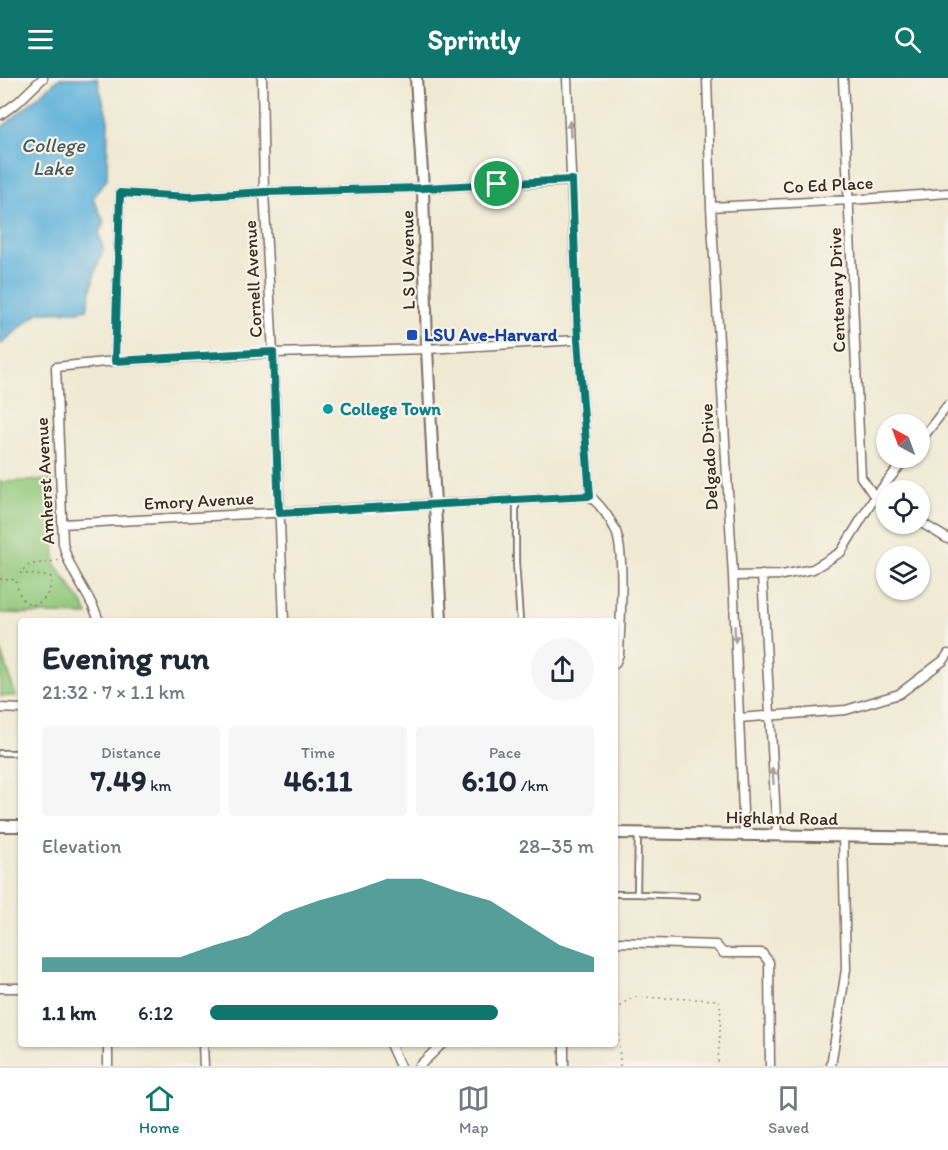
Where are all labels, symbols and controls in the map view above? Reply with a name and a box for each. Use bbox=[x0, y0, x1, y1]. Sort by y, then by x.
icon: menu bbox=[24, 23, 57, 56]
text: Sprintly bbox=[428, 23, 520, 56]
icon: search bbox=[891, 23, 924, 56]
one-way arrow bbox=[565, 120, 574, 139]
water label: College Lake bbox=[21, 133, 86, 180]
pin bbox=[471, 158, 522, 209]
icon: arrive bbox=[480, 167, 513, 200]
street label: Co Ed Place bbox=[782, 172, 874, 198]
street label: L S U Avenue bbox=[396, 210, 420, 310]
street label: Cornell Avenue bbox=[239, 220, 267, 338]
street label: Centenary Drive bbox=[824, 227, 850, 353]
place label: LSU Ave-Harvard bbox=[424, 324, 558, 346]
marker: LSU Ave-Harvard bbox=[405, 328, 419, 342]
place label: College Town bbox=[340, 398, 441, 420]
marker: College Town bbox=[321, 402, 335, 416]
street label: Delgado Drive bbox=[695, 403, 723, 511]
north arrow bbox=[876, 414, 930, 468]
map controls bbox=[876, 414, 930, 600]
street label: Amherst Avenue bbox=[31, 417, 59, 545]
button: locate bbox=[876, 480, 930, 534]
street label: Emory Avenue bbox=[143, 487, 255, 515]
button: layers bbox=[876, 546, 930, 600]
one-way arrow bbox=[731, 625, 740, 644]
text: Evening run bbox=[42, 638, 209, 677]
button: share bbox=[531, 638, 594, 701]
text: 21:32 · 7 × 1.1 km bbox=[42, 680, 185, 704]
text: Distance bbox=[101, 743, 161, 762]
text: Time bbox=[301, 743, 335, 762]
text: Pace bbox=[489, 743, 521, 762]
text: 7.49 bbox=[91, 762, 147, 799]
text: 46:11 bbox=[283, 762, 353, 799]
text: 6:10 bbox=[461, 762, 517, 799]
one-way arrow bbox=[769, 767, 778, 786]
text: km bbox=[147, 776, 171, 795]
text: /km bbox=[517, 776, 549, 795]
street label: Highland Road bbox=[726, 806, 839, 830]
text: Elevation bbox=[42, 834, 121, 858]
text: 28–35 m bbox=[519, 834, 594, 858]
text: 1.1 km bbox=[42, 1001, 96, 1025]
text: 6:12 bbox=[138, 1001, 173, 1025]
tab: Home bbox=[139, 1082, 179, 1137]
tab: Map bbox=[457, 1082, 490, 1137]
tab: Saved bbox=[768, 1082, 809, 1137]

